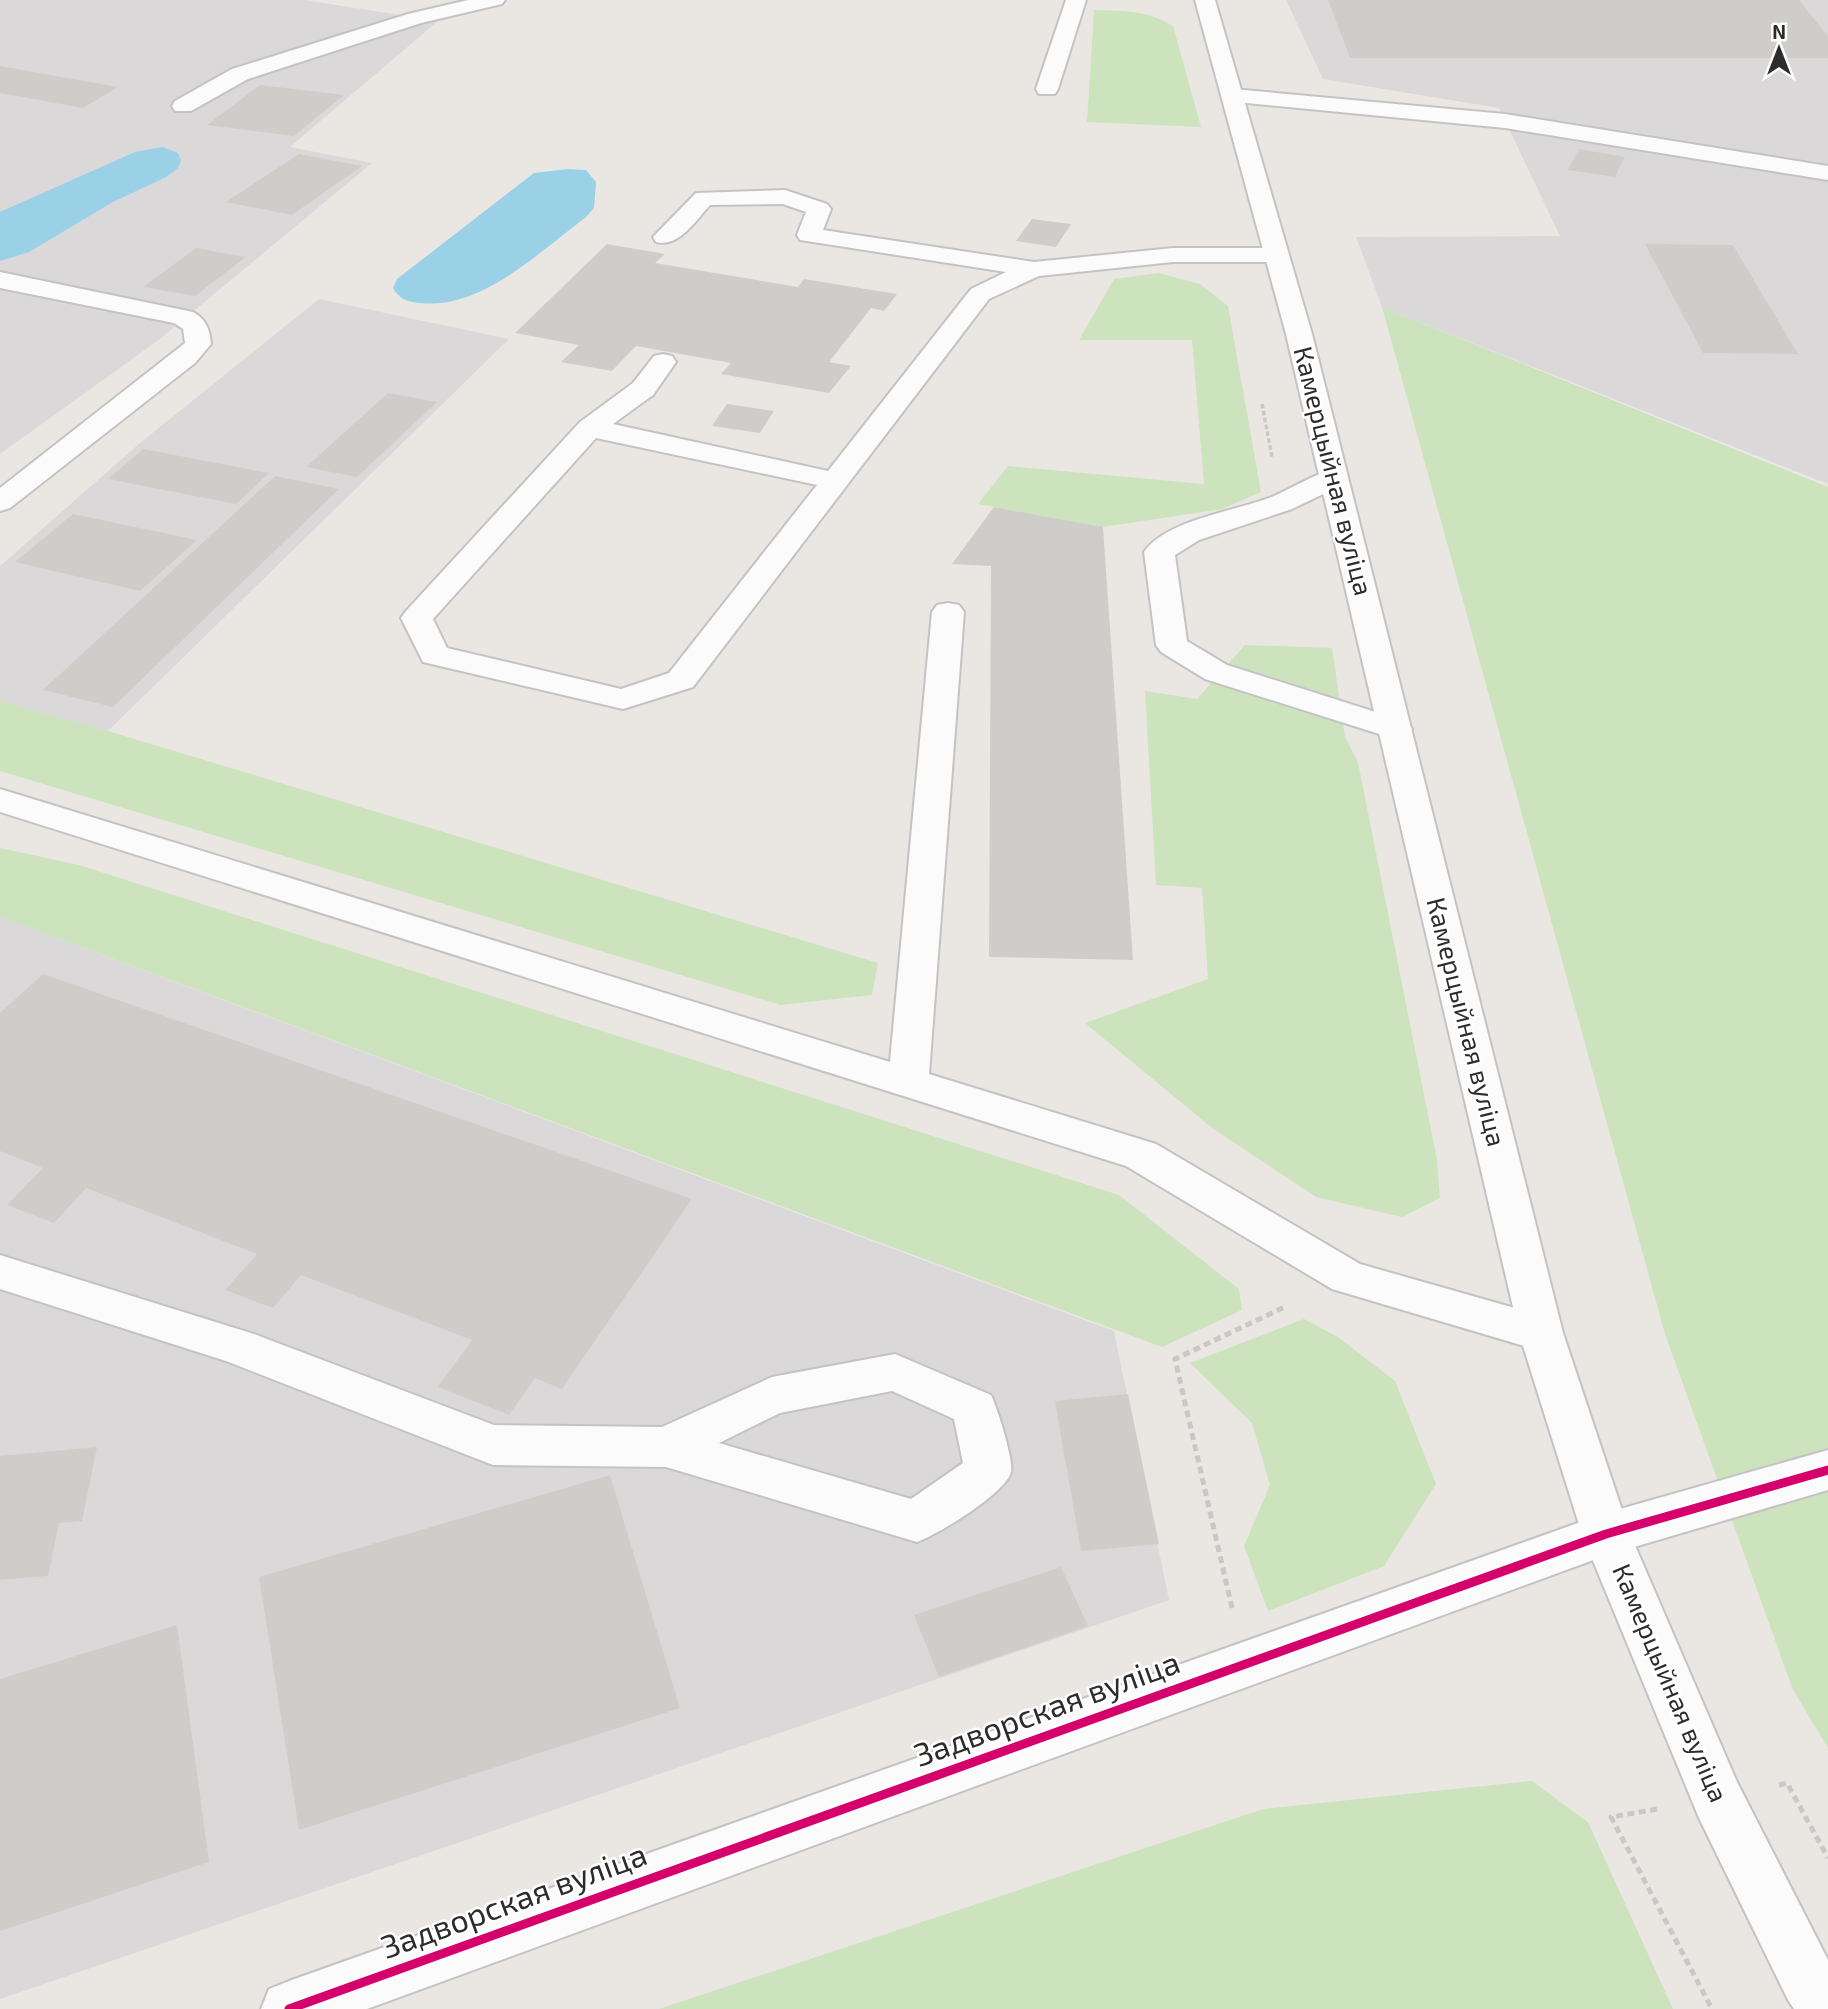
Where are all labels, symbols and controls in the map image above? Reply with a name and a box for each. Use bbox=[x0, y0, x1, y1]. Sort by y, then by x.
north arrow bbox=[1744, 14, 1814, 84]
text: N bbox=[1772, 20, 1786, 43]
street label: Камерцыйная вуліца bbox=[1288, 343, 1380, 599]
street label: Камерцыйная вуліца bbox=[1421, 894, 1513, 1150]
street label: Камерцыйная вуліца bbox=[1606, 1559, 1736, 1806]
street label: Задворская вуліца bbox=[908, 1641, 1185, 1774]
street label: Задворская вуліца bbox=[375, 1833, 652, 1966]

